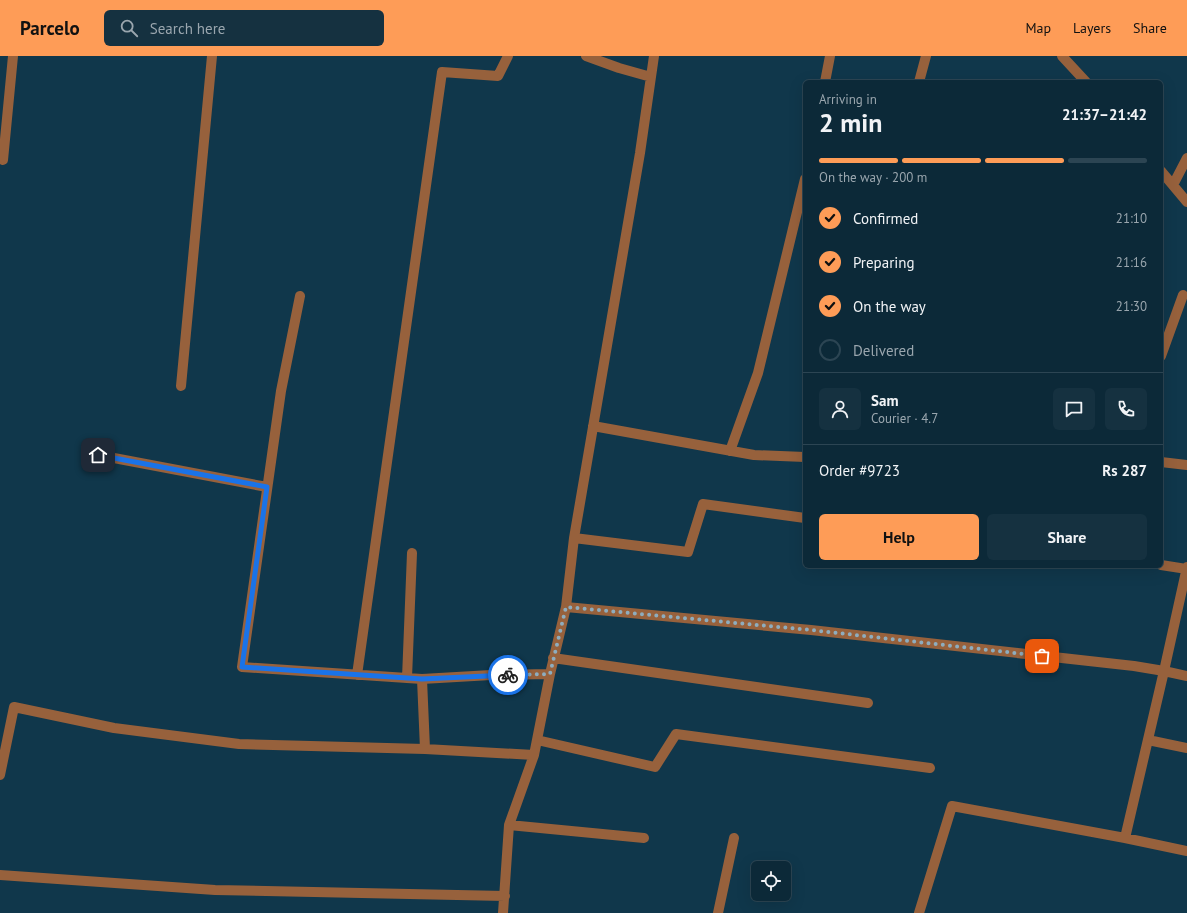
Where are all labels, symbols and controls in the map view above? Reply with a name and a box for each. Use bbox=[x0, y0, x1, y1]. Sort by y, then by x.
search box bbox=[104, 10, 384, 46]
text: Parcelo bbox=[20, 16, 80, 40]
icon: search bbox=[118, 17, 140, 39]
text: Search here bbox=[150, 19, 225, 38]
text: Map bbox=[1025, 19, 1051, 37]
text: Layers bbox=[1073, 19, 1111, 37]
text: Share bbox=[1133, 19, 1167, 37]
text: Arriving in bbox=[819, 91, 877, 108]
text: 21:37–21:42 bbox=[1062, 105, 1147, 124]
text: 2 min bbox=[819, 106, 882, 139]
text: On the way · 200 m bbox=[819, 169, 927, 186]
icon: check bbox=[819, 207, 841, 229]
text: Confirmed bbox=[853, 209, 918, 228]
text: 21:10 bbox=[1116, 210, 1147, 227]
icon: check bbox=[819, 251, 841, 273]
text: Preparing bbox=[853, 253, 915, 272]
text: 21:16 bbox=[1116, 254, 1147, 271]
icon: check bbox=[819, 295, 841, 317]
text: On the way bbox=[853, 297, 926, 316]
text: 21:30 bbox=[1116, 298, 1147, 315]
text: Delivered bbox=[853, 341, 914, 360]
button: person bbox=[819, 388, 861, 430]
button: chat bbox=[1053, 388, 1095, 430]
button: phone bbox=[1105, 388, 1147, 430]
text: Sam bbox=[871, 391, 898, 410]
text: Courier · 4.7 bbox=[871, 410, 938, 427]
pin bbox=[81, 438, 115, 472]
icon: home bbox=[87, 444, 109, 466]
text: Order #9723 bbox=[819, 461, 900, 480]
text: Rs 287 bbox=[1102, 461, 1147, 480]
button: Help bbox=[819, 514, 979, 560]
button: Share bbox=[987, 514, 1147, 560]
pin bbox=[1025, 639, 1059, 673]
icon: bag bbox=[1031, 645, 1053, 667]
courier bbox=[488, 655, 528, 695]
icon: bike bbox=[497, 664, 519, 686]
map controls bbox=[751, 861, 791, 901]
button: locate bbox=[751, 861, 791, 901]

